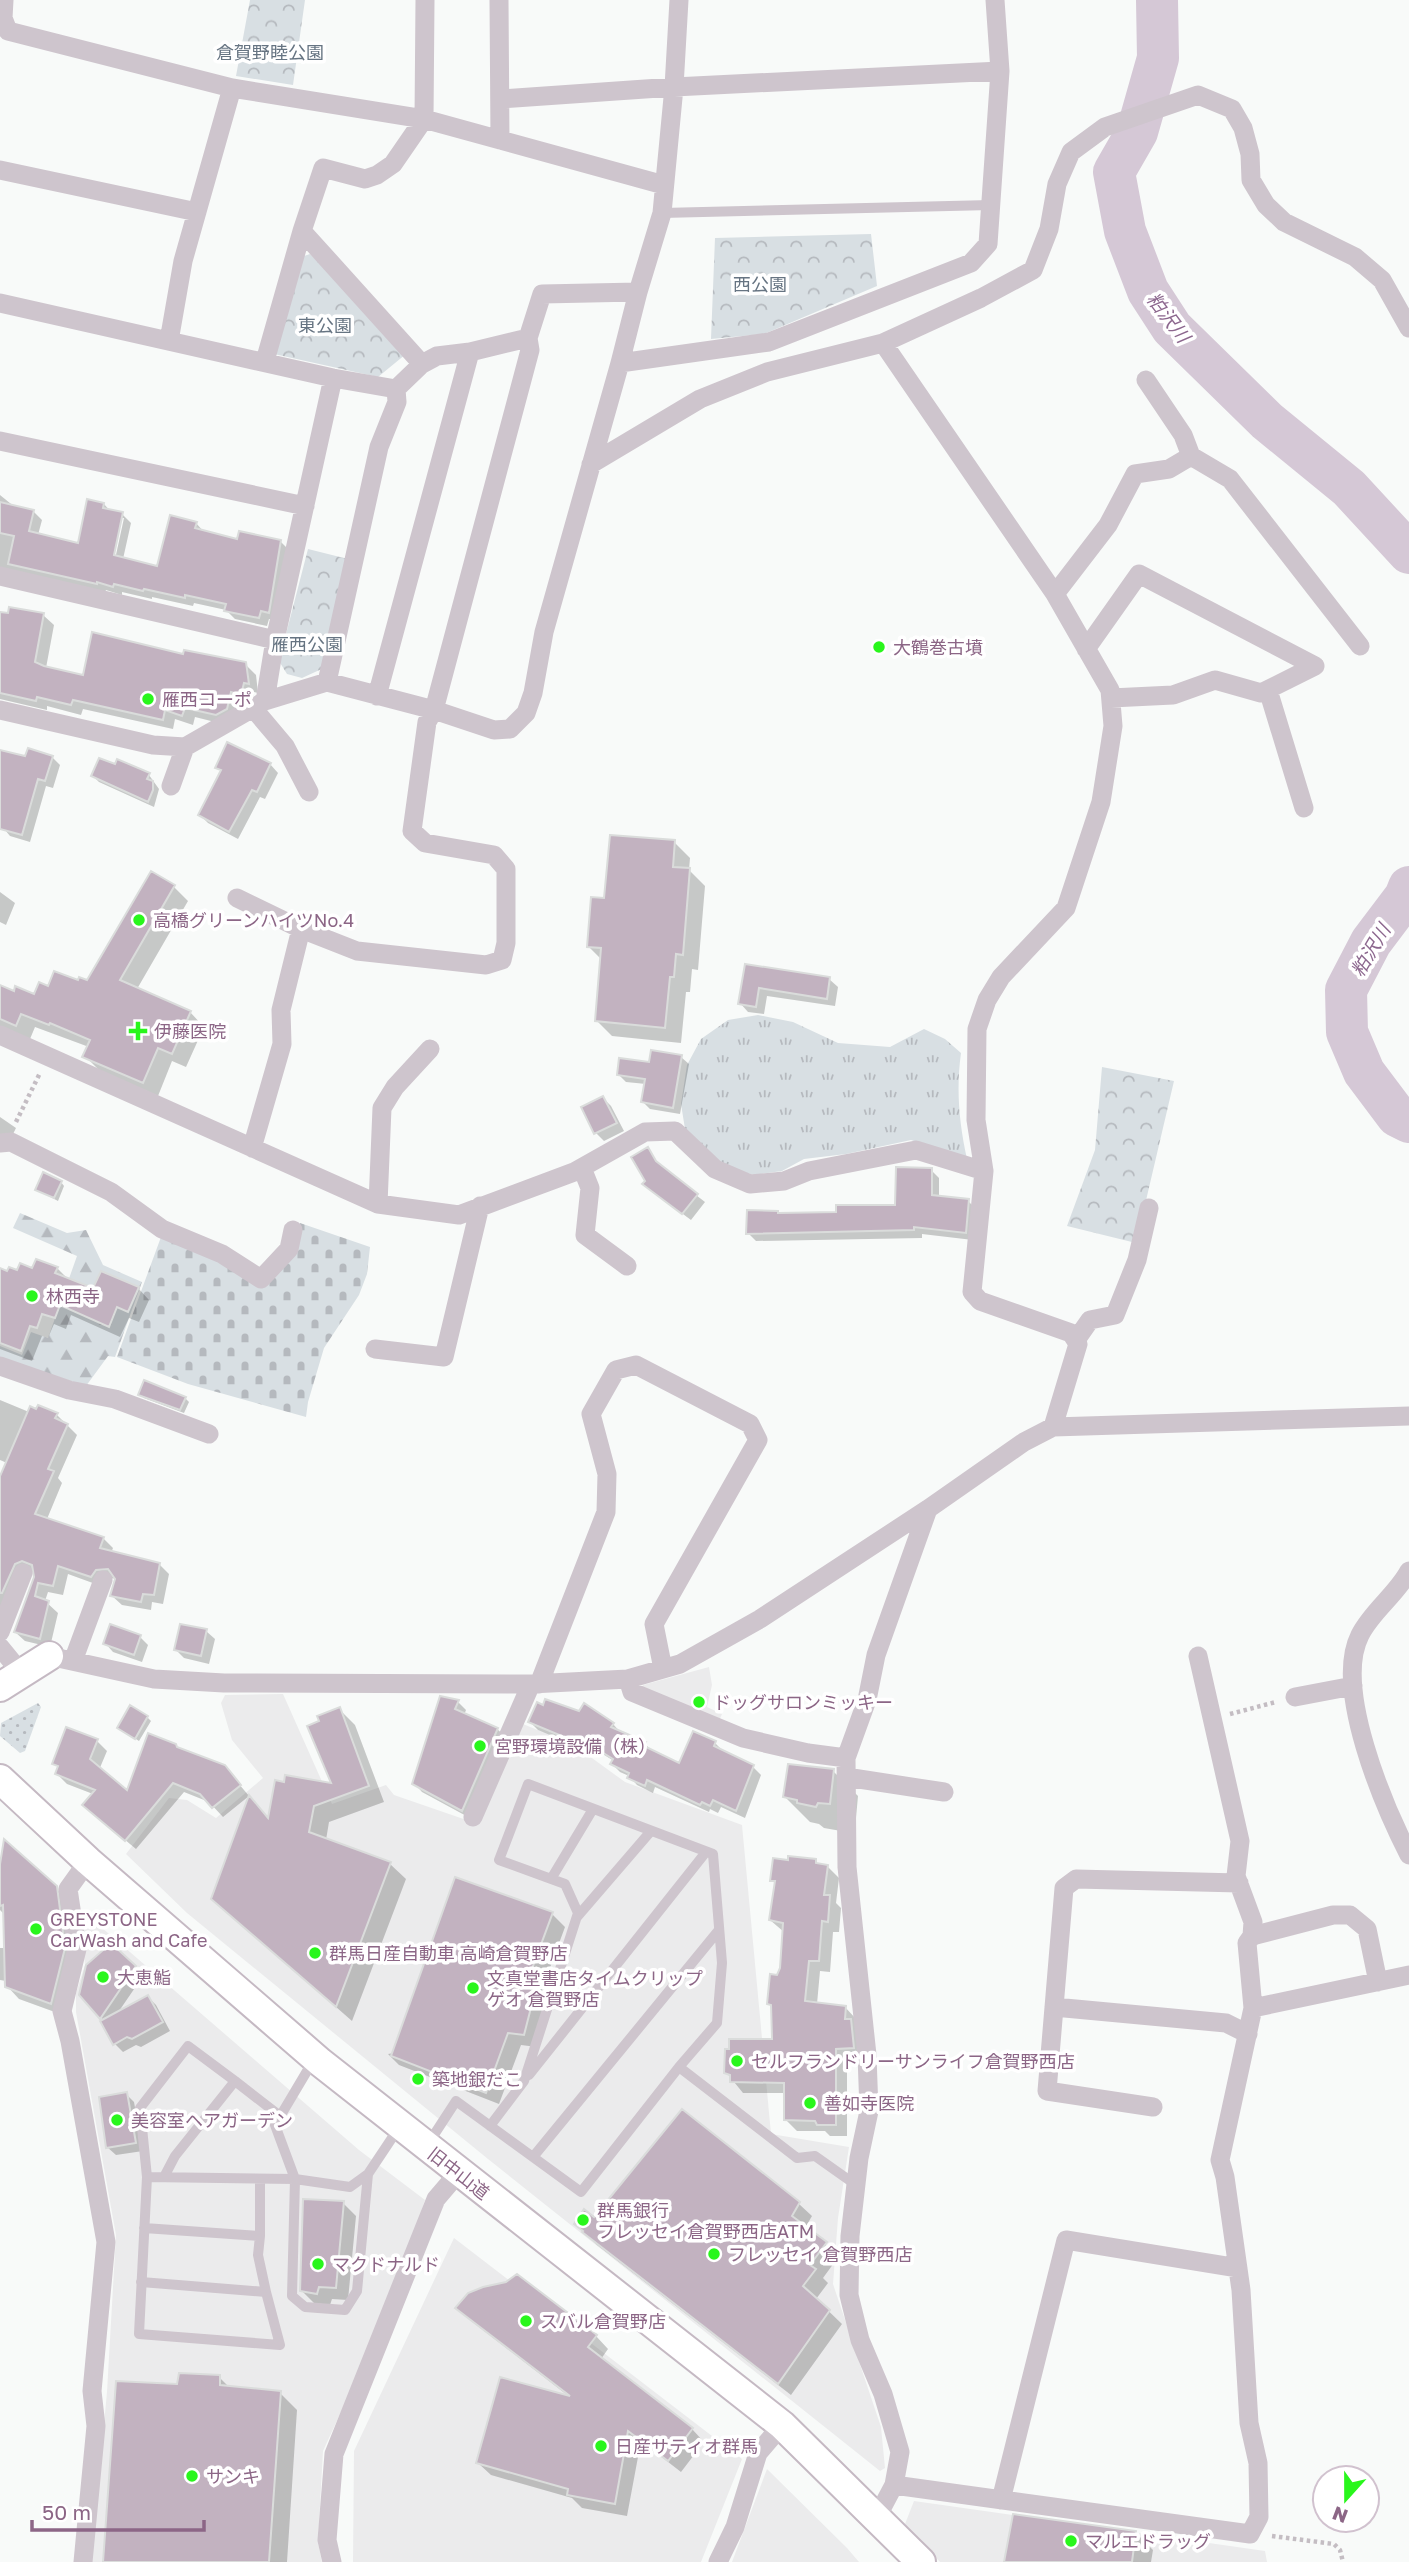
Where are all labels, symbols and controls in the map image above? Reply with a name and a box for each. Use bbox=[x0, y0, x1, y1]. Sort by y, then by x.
park label: 倉賀野睦公園 bbox=[216, 41, 324, 63]
park label: 西公園 bbox=[733, 273, 787, 295]
water label: 粕沢川 bbox=[1143, 287, 1197, 348]
park label: 東公園 bbox=[298, 314, 352, 336]
park label: 雁西公園 bbox=[271, 633, 343, 655]
place label: 大鶴巻古墳 bbox=[893, 636, 983, 658]
marker: 大鶴巻古墳 bbox=[871, 639, 887, 655]
place label: 雁西コーポ bbox=[162, 688, 252, 710]
marker: 雁西コーポ bbox=[140, 691, 156, 707]
place label: 高橋グリーンハイツNo.4 bbox=[153, 909, 354, 931]
marker: 高橋グリーンハイツNo.4 bbox=[131, 912, 147, 928]
water label: 粕沢川 bbox=[1345, 918, 1396, 980]
place label: 伊藤医院 bbox=[154, 1020, 226, 1042]
marker: 伊藤医院 bbox=[128, 1021, 148, 1041]
place label: 林西寺 bbox=[46, 1285, 100, 1307]
marker: 林西寺 bbox=[24, 1288, 40, 1304]
place label: ドッグサロンミッキー bbox=[713, 1691, 893, 1713]
marker: ドッグサロンミッキー bbox=[691, 1694, 707, 1710]
place label: 宮野環境設備（株） bbox=[494, 1735, 656, 1757]
marker: 宮野環境設備（株） bbox=[472, 1738, 488, 1754]
place label: GREYSTONE CarWash and Cafe bbox=[50, 1908, 207, 1951]
marker: GREYSTONE CarWash and Cafe bbox=[28, 1921, 44, 1937]
place label: 群馬日産自動車 高崎倉賀野店 bbox=[329, 1942, 568, 1964]
marker: 群馬日産自動車 高崎倉賀野店 bbox=[307, 1945, 323, 1961]
place label: 大恵鮨 bbox=[117, 1966, 171, 1988]
place label: 文真堂書店タイムクリップ ゲオ 倉賀野店 bbox=[487, 1967, 703, 2010]
marker: 大恵鮨 bbox=[95, 1969, 111, 1985]
marker: 文真堂書店タイムクリップ ゲオ 倉賀野店 bbox=[465, 1980, 481, 1996]
place label: セルフランドリーサンライフ倉賀野西店 bbox=[751, 2050, 1075, 2072]
marker: セルフランドリーサンライフ倉賀野西店 bbox=[729, 2053, 745, 2069]
place label: 築地銀だこ bbox=[432, 2068, 522, 2090]
marker: 築地銀だこ bbox=[410, 2071, 426, 2087]
place label: 善如寺医院 bbox=[824, 2092, 914, 2114]
marker: 善如寺医院 bbox=[802, 2095, 818, 2111]
place label: 美容室ヘアガーデン bbox=[131, 2109, 293, 2131]
marker: 美容室ヘアガーデン bbox=[109, 2112, 125, 2128]
street label: 旧中山道 bbox=[424, 2142, 494, 2204]
place label: 群馬銀行 フレッセイ倉賀野西店ATM bbox=[597, 2199, 814, 2242]
marker: 群馬銀行 フレッセイ倉賀野西店ATM bbox=[575, 2212, 591, 2228]
place label: フレッセイ 倉賀野西店 bbox=[728, 2243, 913, 2265]
marker: フレッセイ 倉賀野西店 bbox=[706, 2246, 722, 2262]
place label: マクドナルド bbox=[332, 2253, 440, 2275]
marker: マクドナルド bbox=[310, 2256, 326, 2272]
place label: スバル倉賀野店 bbox=[540, 2310, 666, 2332]
marker: スバル倉賀野店 bbox=[518, 2313, 534, 2329]
place label: 日産サティオ群馬 bbox=[615, 2435, 758, 2457]
marker: 日産サティオ群馬 bbox=[593, 2438, 609, 2454]
north arrow bbox=[1311, 2464, 1381, 2534]
place label: サンキ bbox=[206, 2465, 260, 2487]
marker: サンキ bbox=[184, 2468, 200, 2484]
scale bar bbox=[32, 2488, 203, 2532]
text: 50 m bbox=[42, 2499, 91, 2525]
text: N bbox=[1329, 2502, 1351, 2529]
place label: マルエドラッグ bbox=[1085, 2530, 1211, 2552]
marker: マルエドラッグ bbox=[1063, 2533, 1079, 2549]

